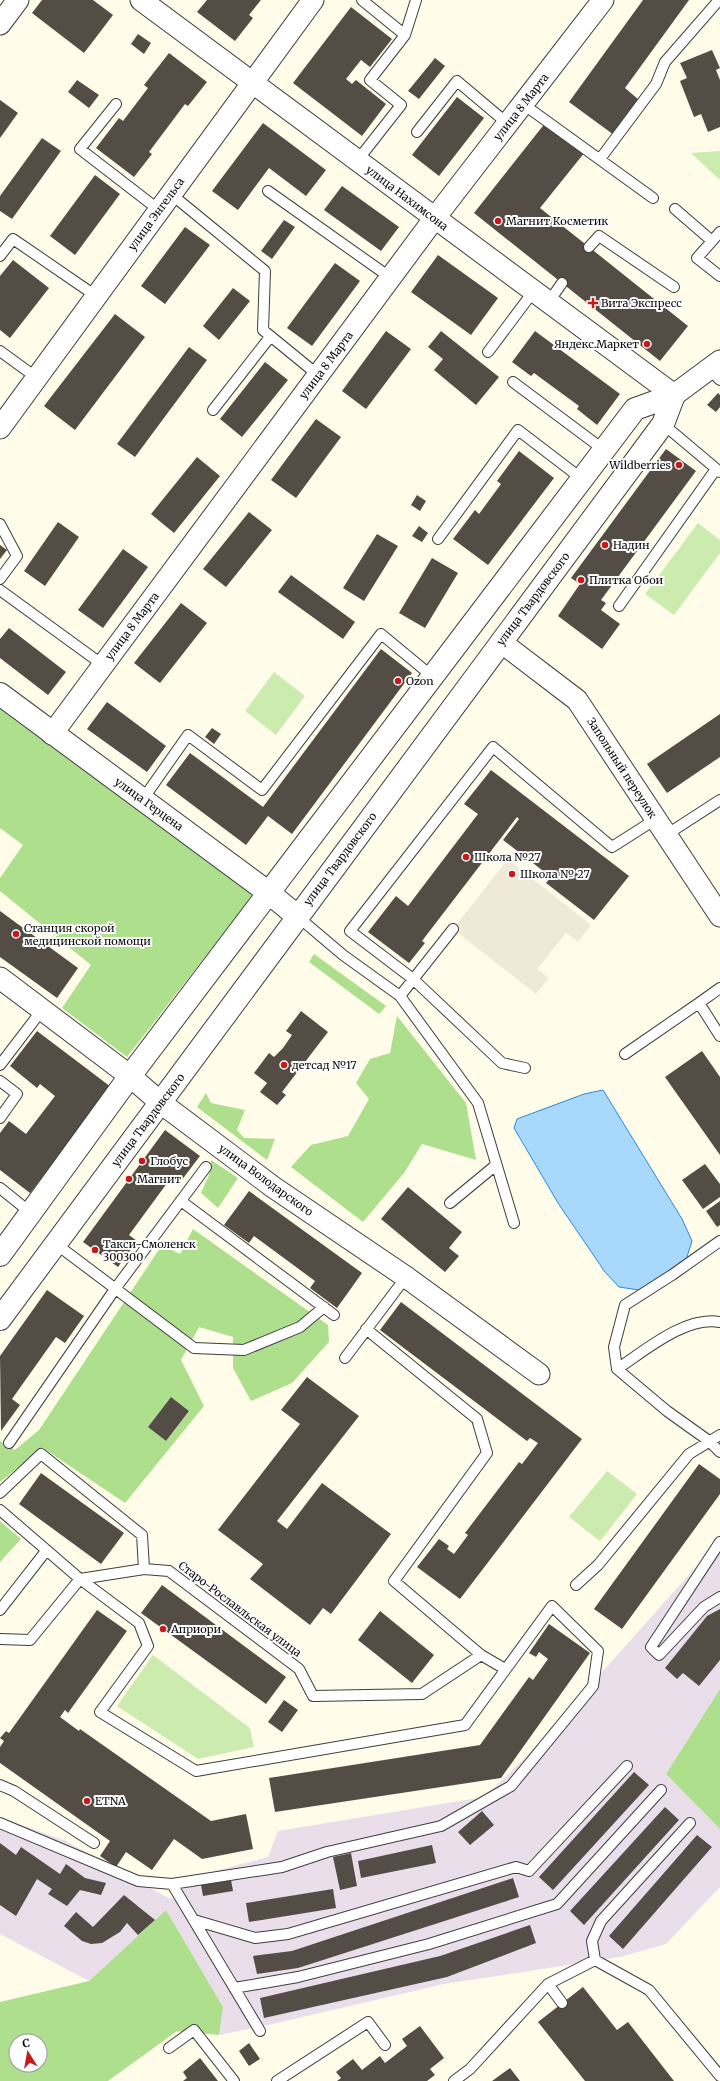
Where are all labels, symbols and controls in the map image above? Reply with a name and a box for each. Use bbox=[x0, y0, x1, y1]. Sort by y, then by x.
street label: улица 8 Марта bbox=[490, 71, 552, 143]
street label: улица Нахимсона bbox=[363, 163, 451, 233]
street label: улица Энгельса bbox=[125, 175, 187, 253]
place label: Магнит Косметик bbox=[506, 214, 608, 228]
marker: Магнит Косметик bbox=[493, 216, 503, 226]
place label: Вита Экспресс bbox=[601, 296, 682, 310]
marker: Вита Экспресс bbox=[588, 298, 598, 308]
street label: улица 8 Марта bbox=[296, 328, 356, 402]
place label: Яндекс.Маркет bbox=[554, 337, 639, 351]
marker: Яндекс.Маркет bbox=[642, 339, 652, 349]
place label: Wildberries bbox=[608, 458, 671, 472]
marker: Wildberries bbox=[674, 460, 684, 470]
place label: Надин bbox=[613, 538, 650, 552]
marker: Надин bbox=[600, 540, 610, 550]
street label: улица Твардовского bbox=[493, 549, 573, 648]
place label: Плитка Обои bbox=[589, 573, 663, 587]
marker: Плитка Обои bbox=[576, 575, 586, 585]
street label: улица 8 Марта bbox=[102, 589, 162, 663]
place label: Ozon bbox=[406, 674, 434, 688]
marker: Ozon bbox=[393, 676, 403, 686]
street label: Запольный переулок bbox=[584, 715, 660, 821]
street label: улица Герцена bbox=[112, 774, 186, 834]
street label: улица Твардовского bbox=[300, 809, 380, 908]
place label: Школа №27 bbox=[474, 850, 541, 864]
marker: Школа №27 bbox=[461, 852, 471, 862]
place label: Школа № 27 bbox=[520, 867, 590, 881]
marker: Школа № 27 bbox=[507, 869, 517, 879]
place label: Станция скорой медицинской помощи bbox=[24, 921, 151, 948]
marker: Станция скорой медицинской помощи bbox=[11, 929, 21, 939]
place label: детсад №17 bbox=[291, 1058, 357, 1072]
marker: детсад №17 bbox=[279, 1060, 289, 1070]
street label: улица Твардовского bbox=[108, 1070, 188, 1169]
street label: улица Володарского bbox=[216, 1141, 316, 1219]
place label: Глобус bbox=[150, 1154, 188, 1168]
marker: Глобус bbox=[137, 1156, 147, 1166]
place label: Магнит bbox=[137, 1172, 181, 1186]
marker: Магнит bbox=[124, 1174, 134, 1184]
place label: Такси-Смоленск 300300 bbox=[103, 1237, 196, 1264]
marker: Такси-Смоленск 300300 bbox=[90, 1245, 100, 1255]
street label: Старо-Рославльская улица bbox=[176, 1558, 304, 1660]
place label: Априори bbox=[170, 1622, 221, 1636]
marker: Априори bbox=[158, 1624, 168, 1634]
place label: ETNA bbox=[95, 1794, 126, 1808]
marker: ETNA bbox=[82, 1796, 92, 1806]
north arrow bbox=[8, 2033, 48, 2073]
text: С bbox=[21, 2036, 31, 2051]

